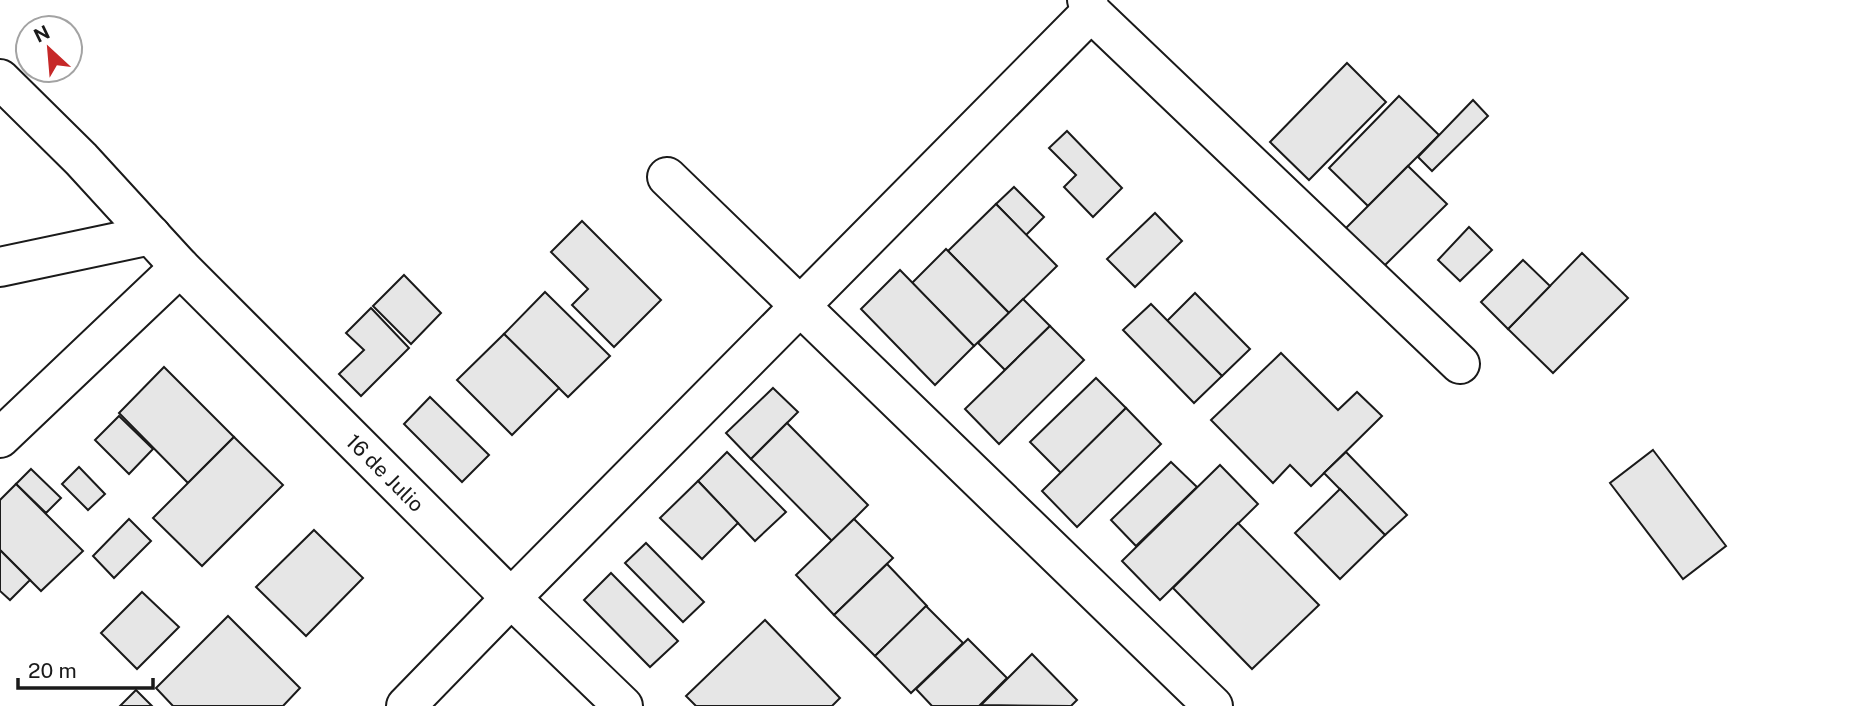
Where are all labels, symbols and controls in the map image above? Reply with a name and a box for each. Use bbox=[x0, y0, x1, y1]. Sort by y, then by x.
north arrow bbox=[14, 14, 84, 84]
text: N bbox=[30, 21, 53, 47]
street label: 16 de Julio bbox=[341, 428, 430, 517]
scale bar bbox=[18, 646, 152, 690]
text: 20 m bbox=[28, 658, 77, 683]

